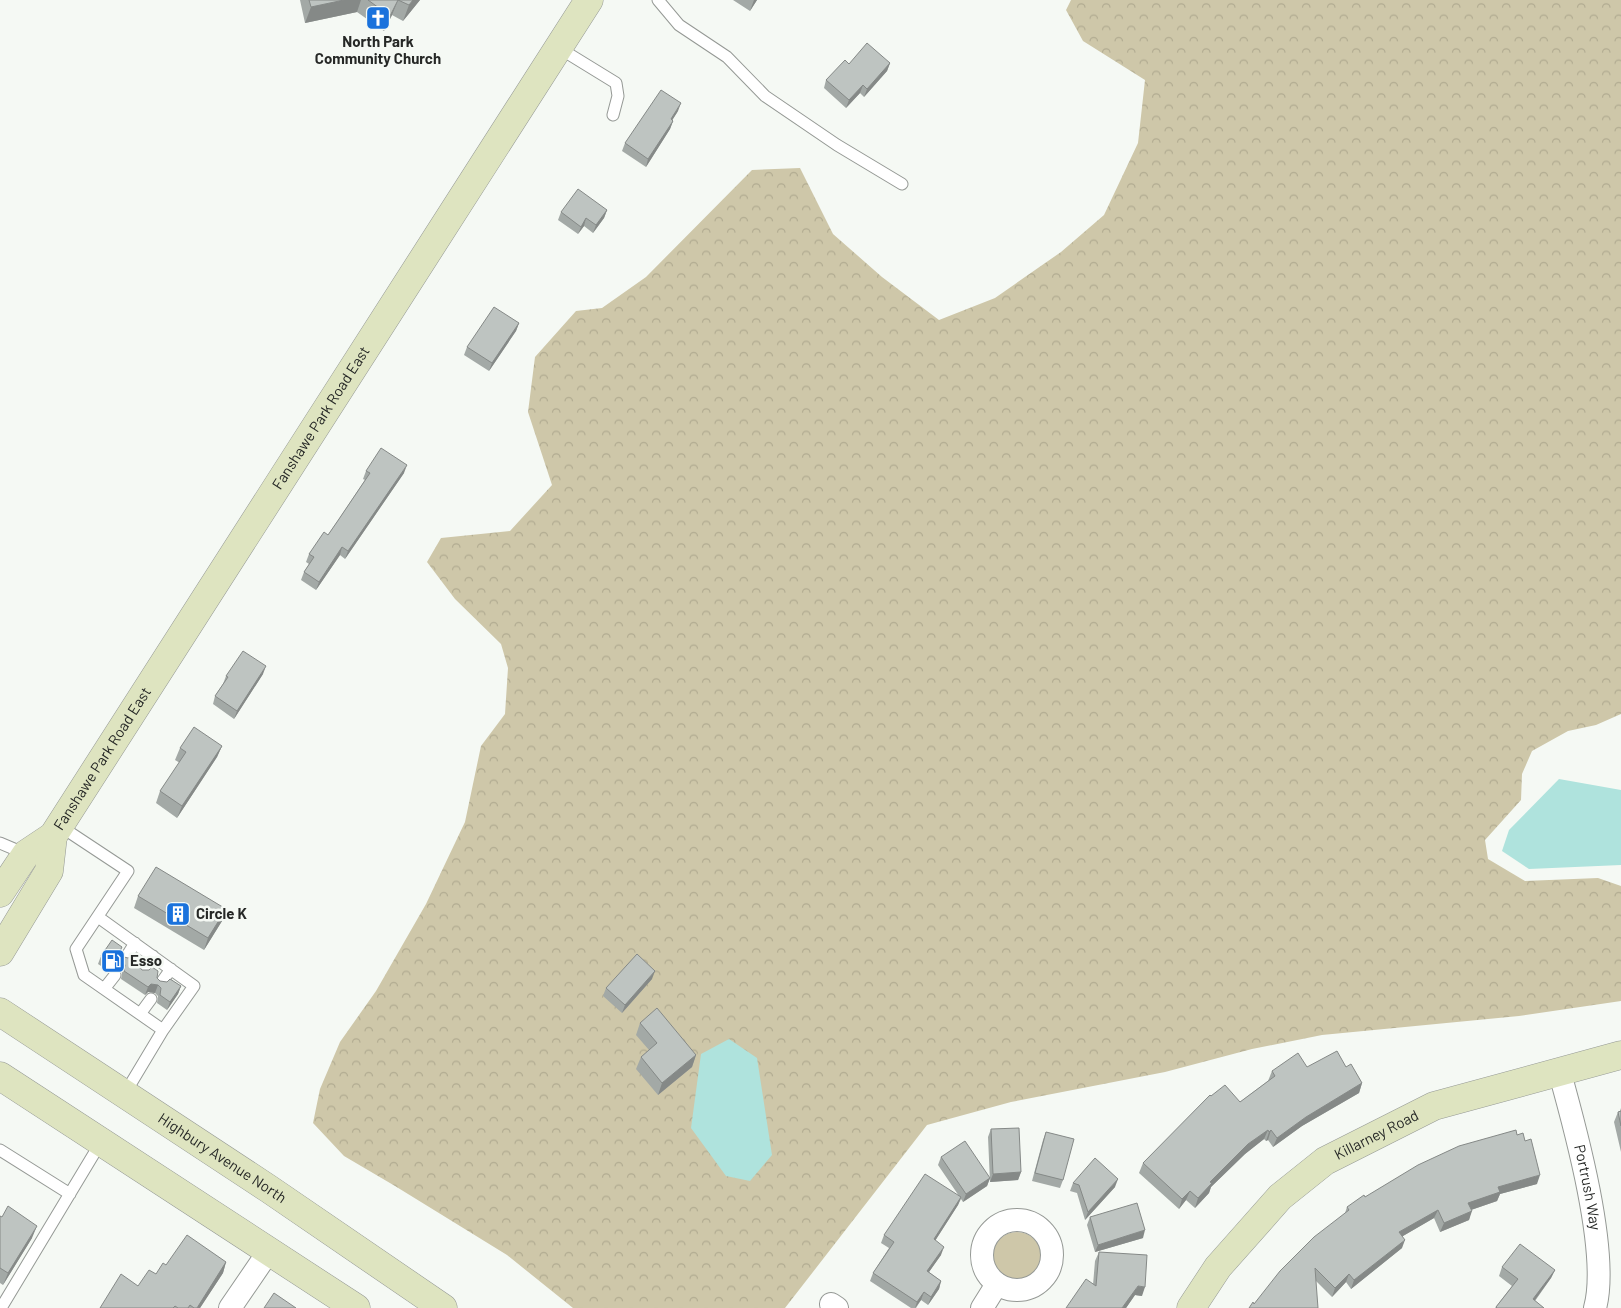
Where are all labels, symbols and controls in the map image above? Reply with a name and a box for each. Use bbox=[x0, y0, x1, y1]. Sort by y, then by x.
church icon: North Park Community Church bbox=[365, 5, 391, 31]
place label: North Park Community Church bbox=[315, 32, 441, 67]
street label: Fanshawe Park Road East bbox=[268, 342, 373, 492]
street label: Fanshawe Park Road East bbox=[49, 683, 154, 833]
building icon: Circle K bbox=[165, 901, 191, 927]
place label: Circle K bbox=[196, 904, 247, 922]
fuel station icon: Esso bbox=[100, 948, 126, 974]
place label: Esso bbox=[130, 951, 162, 969]
street label: Killarney Road bbox=[1331, 1105, 1421, 1163]
street label: Highbury Avenue North bbox=[155, 1109, 290, 1206]
street label: Portrush Way bbox=[1571, 1143, 1605, 1231]

